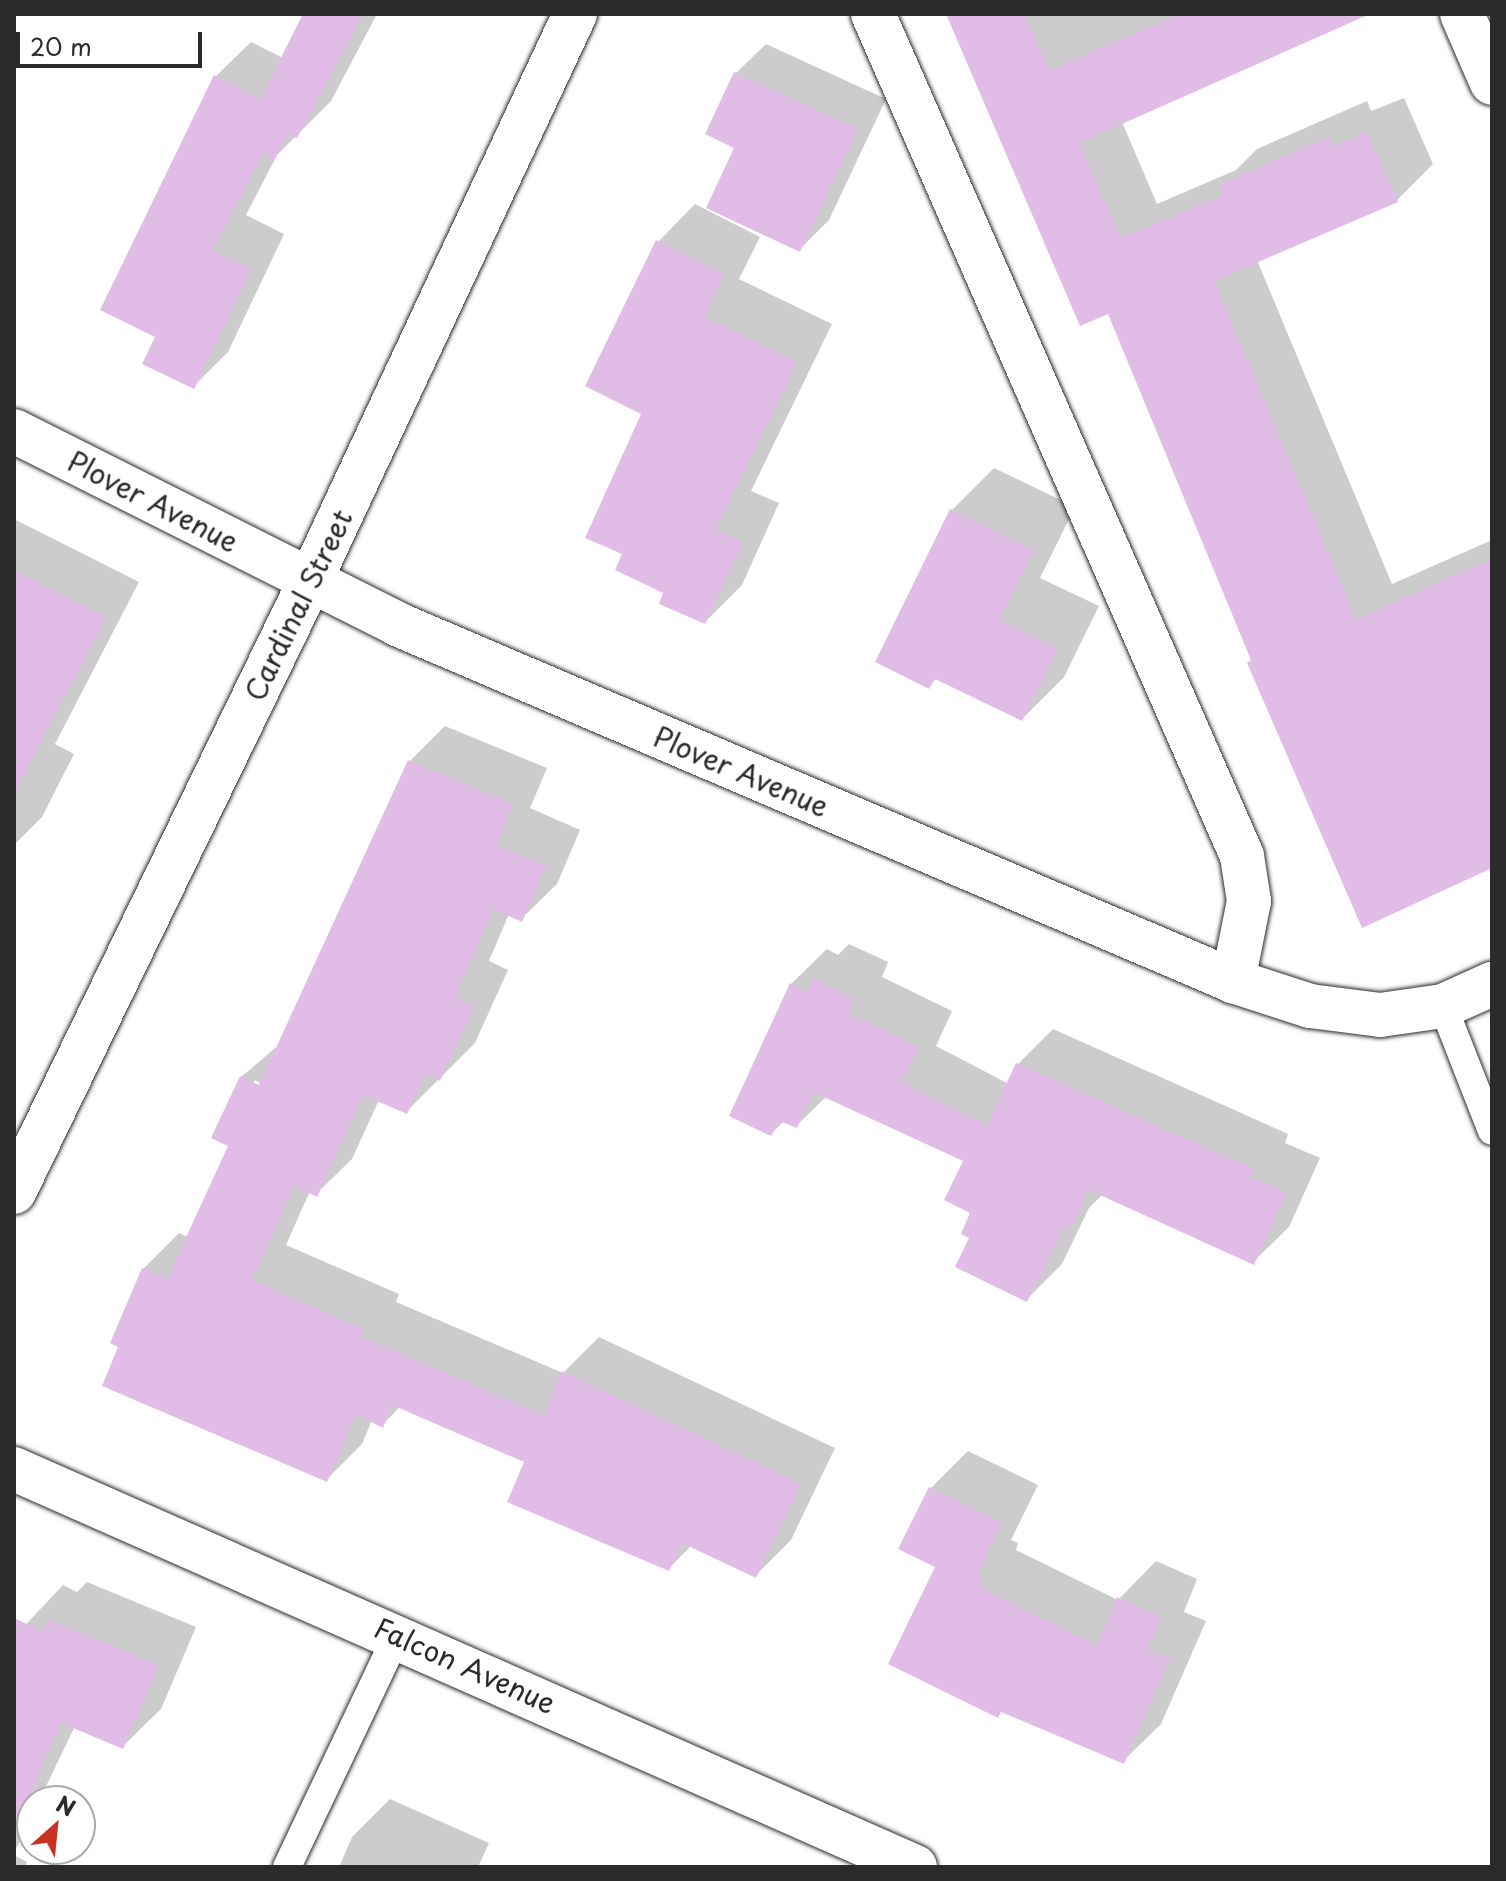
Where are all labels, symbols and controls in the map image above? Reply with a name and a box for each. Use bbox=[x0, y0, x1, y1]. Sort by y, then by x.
scale bar bbox=[20, 16, 206, 66]
text: 20 m bbox=[30, 28, 92, 64]
street label: Plover Avenue bbox=[62, 444, 244, 558]
street label: Cardinal Street bbox=[237, 504, 359, 706]
street label: Plover Avenue bbox=[648, 719, 834, 823]
street label: Falcon Avenue bbox=[371, 1611, 559, 1719]
north arrow bbox=[16, 1785, 96, 1865]
text: N bbox=[51, 1786, 81, 1824]

